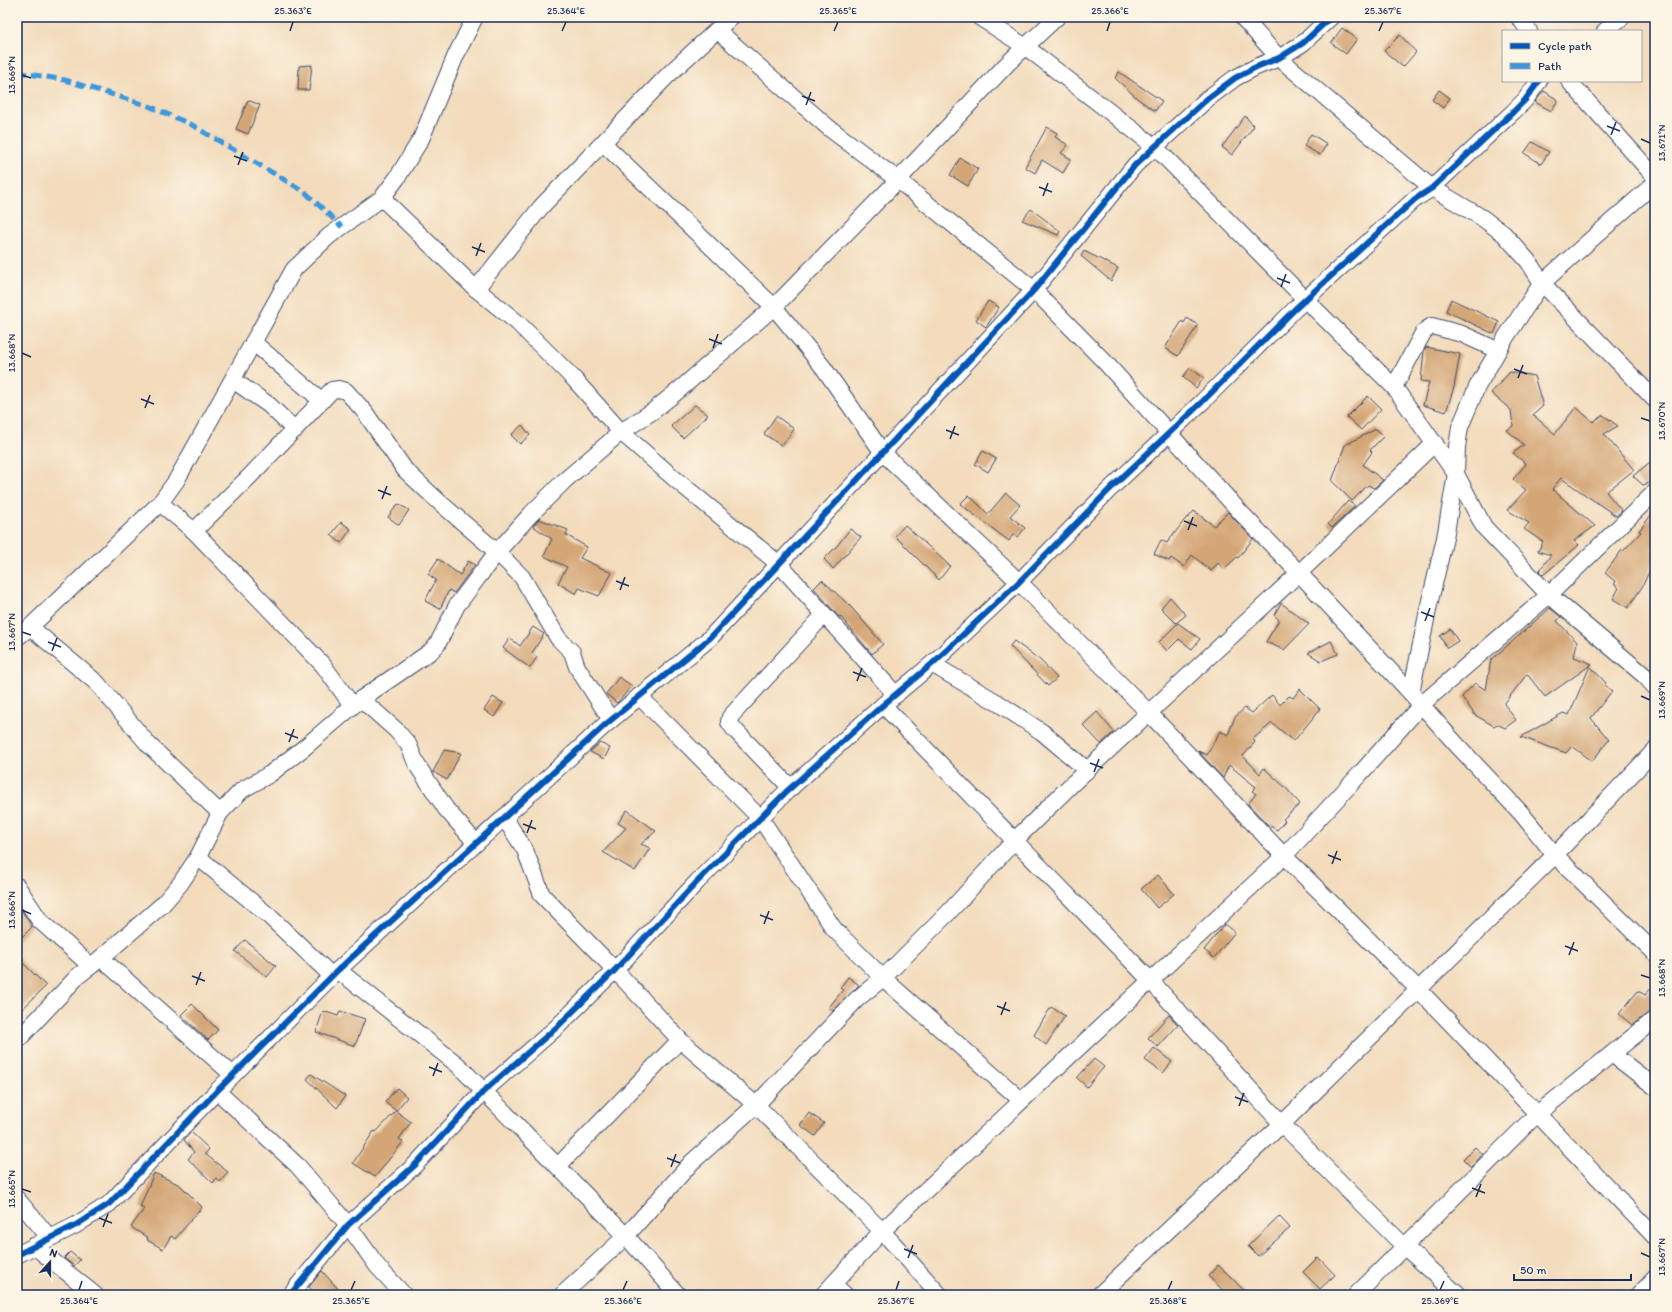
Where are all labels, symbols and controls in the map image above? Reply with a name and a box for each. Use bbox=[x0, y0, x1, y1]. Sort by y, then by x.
text: 25.363°E bbox=[274, 4, 312, 17]
text: 25.364°E bbox=[547, 4, 586, 17]
text: 25.365°E bbox=[819, 4, 857, 17]
text: 25.366°E bbox=[1091, 4, 1129, 17]
text: 25.367°E bbox=[1364, 4, 1402, 17]
legend bbox=[1502, 30, 1642, 82]
text: Cycle path bbox=[1538, 39, 1592, 53]
text: 13.669°N bbox=[5, 56, 18, 94]
text: Path bbox=[1538, 59, 1561, 73]
text: 13.671°N bbox=[1655, 124, 1668, 162]
text: 13.668°N bbox=[5, 334, 18, 372]
text: 13.670°N bbox=[1655, 401, 1668, 440]
text: 13.667°N bbox=[5, 613, 18, 651]
text: 13.669°N bbox=[1655, 681, 1668, 719]
text: 13.666°N bbox=[5, 891, 18, 929]
text: 13.668°N bbox=[1655, 959, 1668, 997]
text: 13.665°N bbox=[5, 1170, 18, 1208]
text: 13.667°N bbox=[1655, 1238, 1668, 1276]
north arrow bbox=[30, 1242, 70, 1282]
text: N bbox=[48, 1246, 59, 1261]
scale bar bbox=[1514, 1256, 1631, 1282]
text: 50 m bbox=[1520, 1263, 1546, 1277]
text: 25.364°E bbox=[60, 1294, 99, 1307]
text: 25.365°E bbox=[332, 1294, 370, 1307]
text: 25.366°E bbox=[604, 1294, 642, 1307]
text: 25.367°E bbox=[877, 1294, 915, 1307]
text: 25.368°E bbox=[1149, 1294, 1187, 1307]
text: 25.369°E bbox=[1421, 1294, 1459, 1307]

